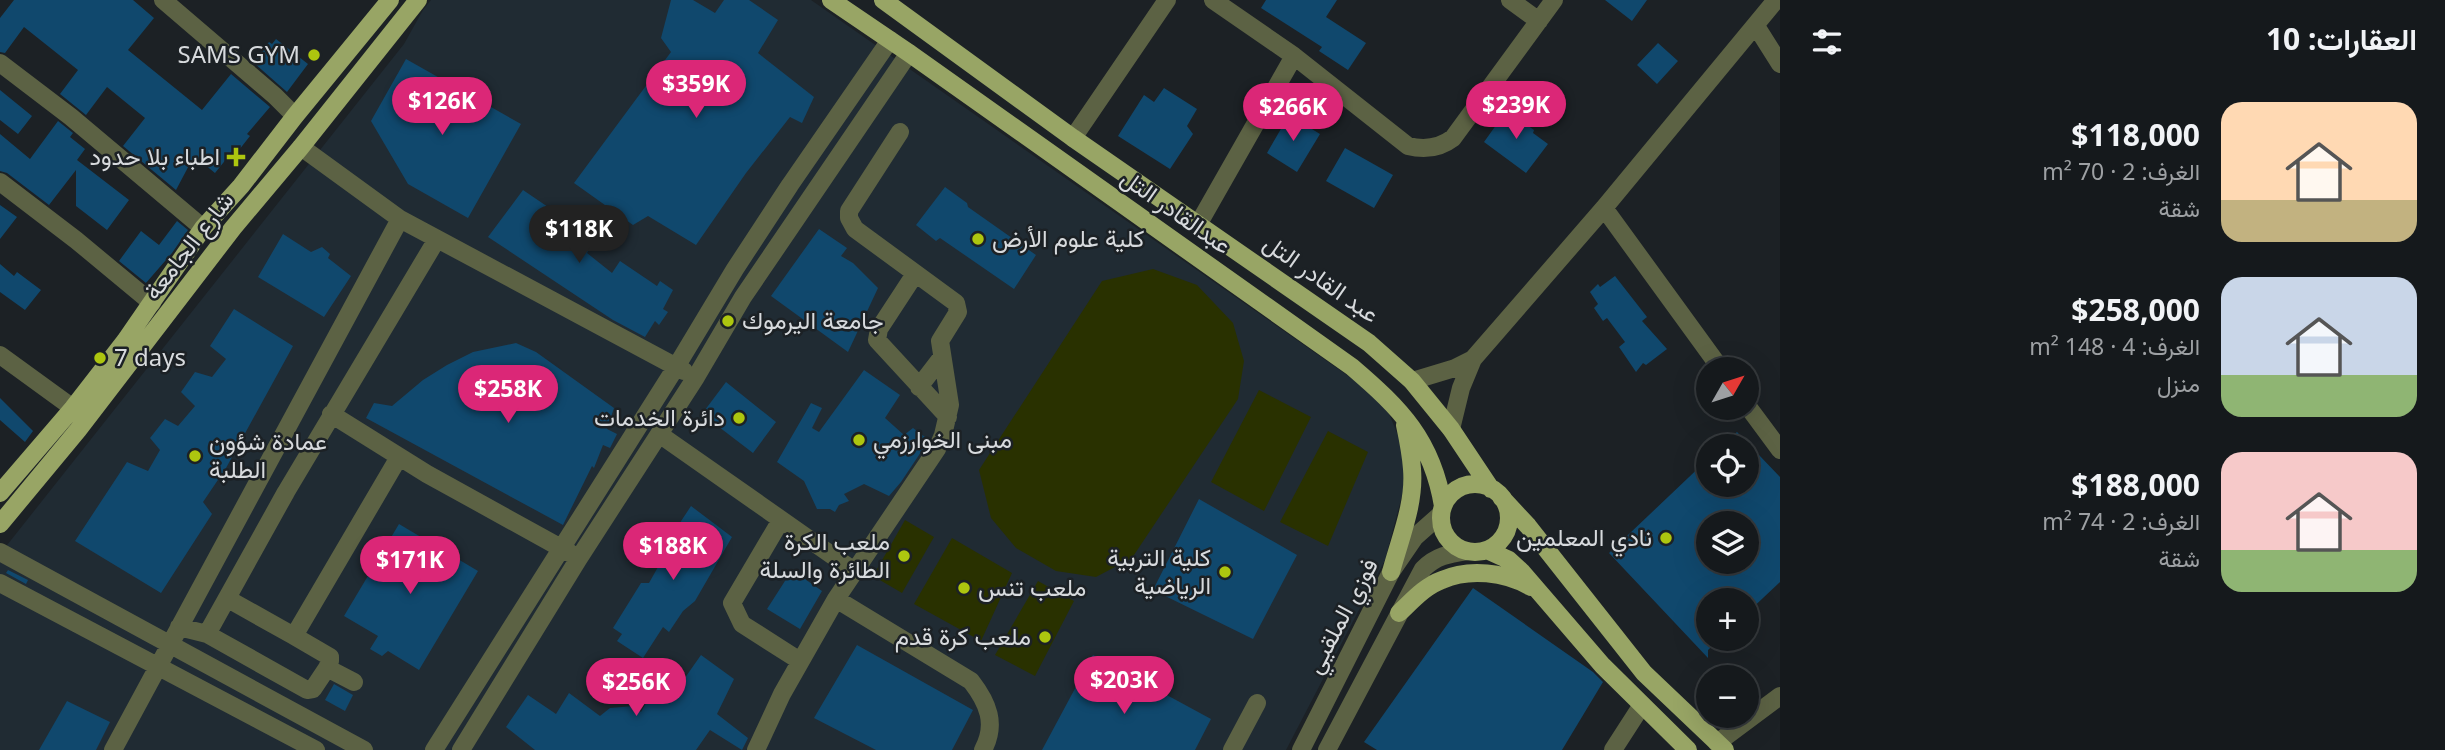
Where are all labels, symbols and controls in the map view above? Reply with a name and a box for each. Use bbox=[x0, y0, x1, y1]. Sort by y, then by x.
text: العقارات: 10 bbox=[2266, 18, 2417, 59]
icon: filters bbox=[1808, 23, 1846, 61]
place label: SAMS GYM bbox=[177, 37, 300, 70]
marker: SAMS GYM bbox=[306, 47, 322, 63]
pin: $359K bbox=[647, 60, 745, 120]
text: $359K bbox=[662, 67, 730, 99]
pin: $126K bbox=[393, 78, 491, 137]
pin: $239K bbox=[1467, 82, 1565, 141]
pin: $266K bbox=[1244, 83, 1342, 143]
text: $126K bbox=[408, 84, 476, 116]
text: $239K bbox=[1482, 88, 1550, 120]
text: $266K bbox=[1259, 90, 1327, 122]
text: $118,000 bbox=[2071, 114, 2200, 155]
icon: home bbox=[2277, 130, 2361, 214]
place label: اطباء بلا حدود bbox=[89, 139, 220, 172]
marker: اطباء بلا حدود bbox=[226, 147, 246, 167]
text: الغرف: 2 · 70 m² bbox=[2042, 155, 2200, 187]
street label: عبدالقادر التل bbox=[1115, 161, 1239, 261]
street label: شارع الجامعة bbox=[135, 184, 241, 307]
text: شقة bbox=[2158, 192, 2200, 224]
pin: $118K bbox=[530, 205, 628, 265]
text: $118K bbox=[545, 212, 613, 244]
place label: كلية علوم الأرض bbox=[992, 221, 1145, 255]
street label: عبد القادر التل bbox=[1257, 226, 1386, 330]
marker: كلية علوم الأرض bbox=[970, 231, 986, 247]
text: $258,000 bbox=[2071, 289, 2200, 330]
place label: جامعة اليرموك bbox=[742, 303, 884, 336]
icon: home bbox=[2277, 305, 2361, 389]
marker: جامعة اليرموك bbox=[720, 313, 736, 329]
text: الغرف: 4 · 148 m² bbox=[2029, 330, 2200, 362]
place label: 7 days bbox=[114, 340, 186, 373]
marker: 7 days bbox=[92, 350, 108, 366]
north arrow bbox=[1696, 357, 1759, 420]
map controls bbox=[1696, 357, 1759, 728]
pin: $258K bbox=[459, 366, 557, 425]
text: منزل bbox=[2157, 367, 2200, 399]
text: $258K bbox=[474, 372, 542, 404]
place label: دائرة الخدمات bbox=[594, 400, 725, 433]
marker: دائرة الخدمات bbox=[731, 410, 747, 426]
place label: مبنى الخوارزمي bbox=[873, 422, 1012, 459]
place label: عمادة شؤون الطلبة bbox=[209, 424, 327, 485]
marker: مبنى الخوارزمي bbox=[851, 432, 867, 448]
button: locate bbox=[1696, 434, 1759, 497]
marker: عمادة شؤون الطلبة bbox=[187, 448, 203, 464]
text: $188,000 bbox=[2071, 464, 2200, 505]
icon: home bbox=[2277, 480, 2361, 564]
text: الغرف: 2 · 74 m² bbox=[2042, 505, 2200, 537]
button: layers bbox=[1696, 511, 1759, 574]
place label: نادي المعلمين bbox=[1516, 520, 1652, 557]
pin: $188K bbox=[624, 522, 722, 582]
place label: ملعب الكرة الطائرة والسلة bbox=[759, 524, 890, 585]
text: $188K bbox=[639, 529, 707, 561]
marker: نادي المعلمين bbox=[1658, 530, 1674, 546]
pin: $171K bbox=[361, 536, 459, 596]
place label: كلية التربية الرياضية bbox=[1107, 540, 1211, 601]
text: شقة bbox=[2158, 542, 2200, 574]
text: $171K bbox=[376, 543, 444, 575]
marker: ملعب الكرة الطائرة والسلة bbox=[896, 548, 912, 564]
street label: فوزي الملقيي bbox=[1296, 552, 1388, 681]
marker: كلية التربية الرياضية bbox=[1217, 564, 1233, 580]
place label: ملعب تنس bbox=[978, 570, 1086, 603]
marker: ملعب تنس bbox=[956, 580, 972, 596]
button: + bbox=[1696, 588, 1759, 651]
place label: ملعب كرة قدم bbox=[895, 619, 1031, 653]
marker: ملعب كرة قدم bbox=[1037, 629, 1053, 645]
pin: $203K bbox=[1075, 656, 1173, 716]
pin: $256K bbox=[587, 658, 685, 718]
text: $203K bbox=[1090, 663, 1158, 695]
text: $256K bbox=[602, 665, 670, 697]
button: − bbox=[1696, 665, 1759, 728]

